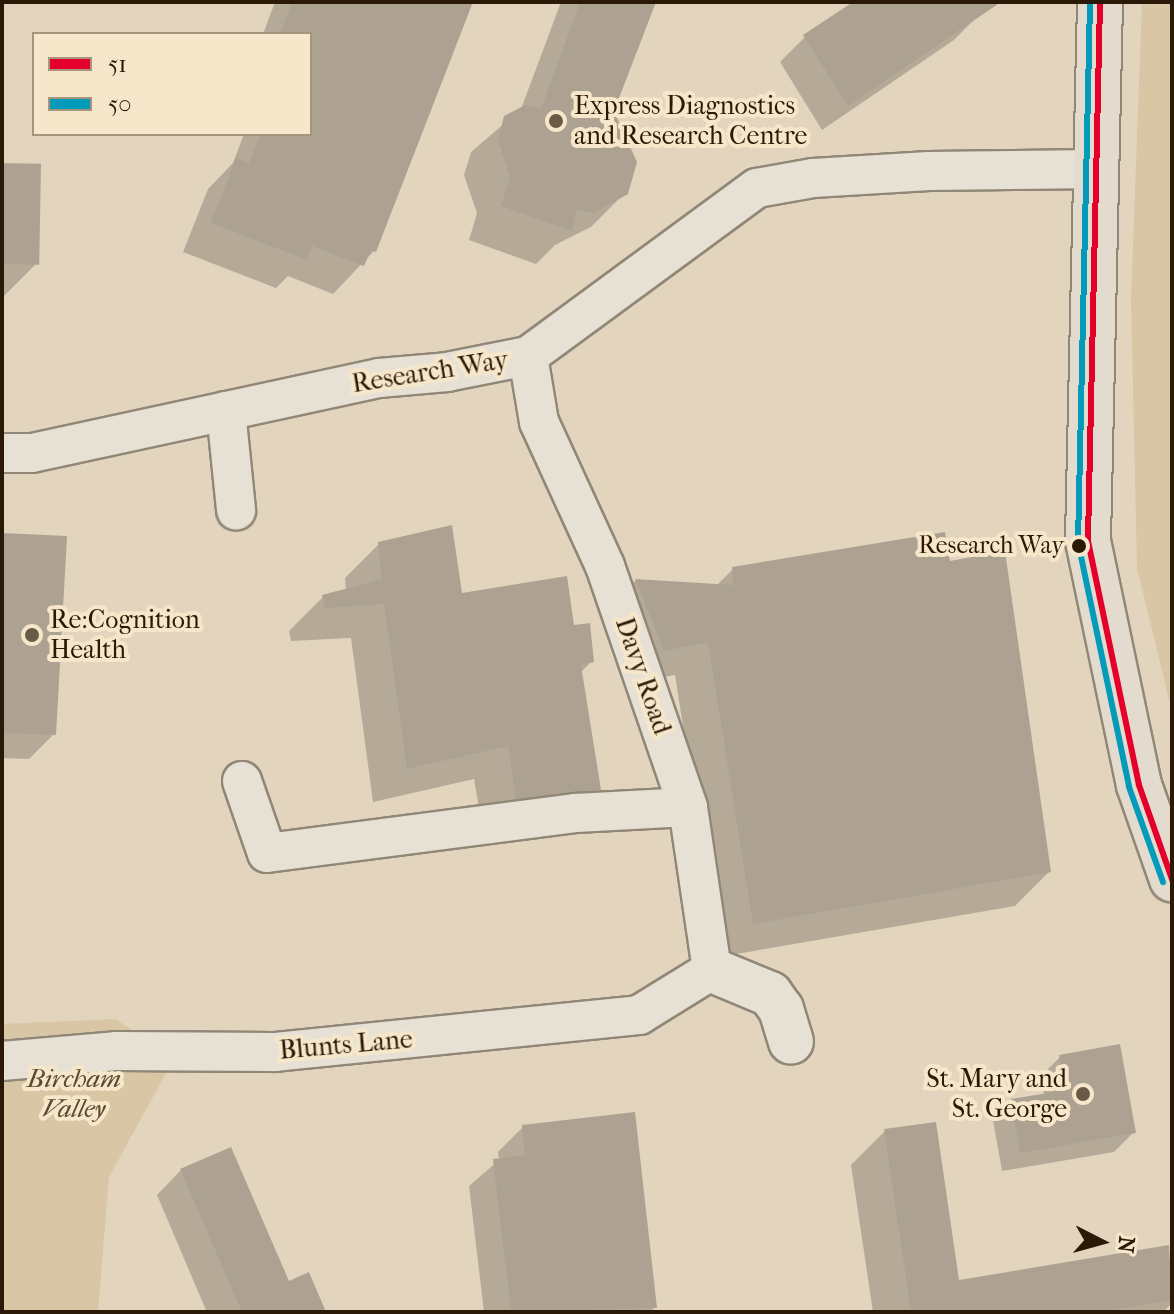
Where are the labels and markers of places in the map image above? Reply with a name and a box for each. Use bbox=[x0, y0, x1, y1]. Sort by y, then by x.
place label: Express Diagnostics and Research Centre bbox=[574, 90, 807, 152]
marker: Express Diagnostics and Research Centre bbox=[545, 110, 567, 132]
place label: Research Way bbox=[919, 532, 1064, 560]
marker: Research Way bbox=[1071, 538, 1087, 554]
place label: Re:Cognition Health bbox=[50, 604, 200, 666]
marker: Re:Cognition Health bbox=[21, 624, 43, 646]
place label: St. Mary and St. George bbox=[926, 1063, 1067, 1124]
marker: St. Mary and St. George bbox=[1074, 1085, 1092, 1103]

